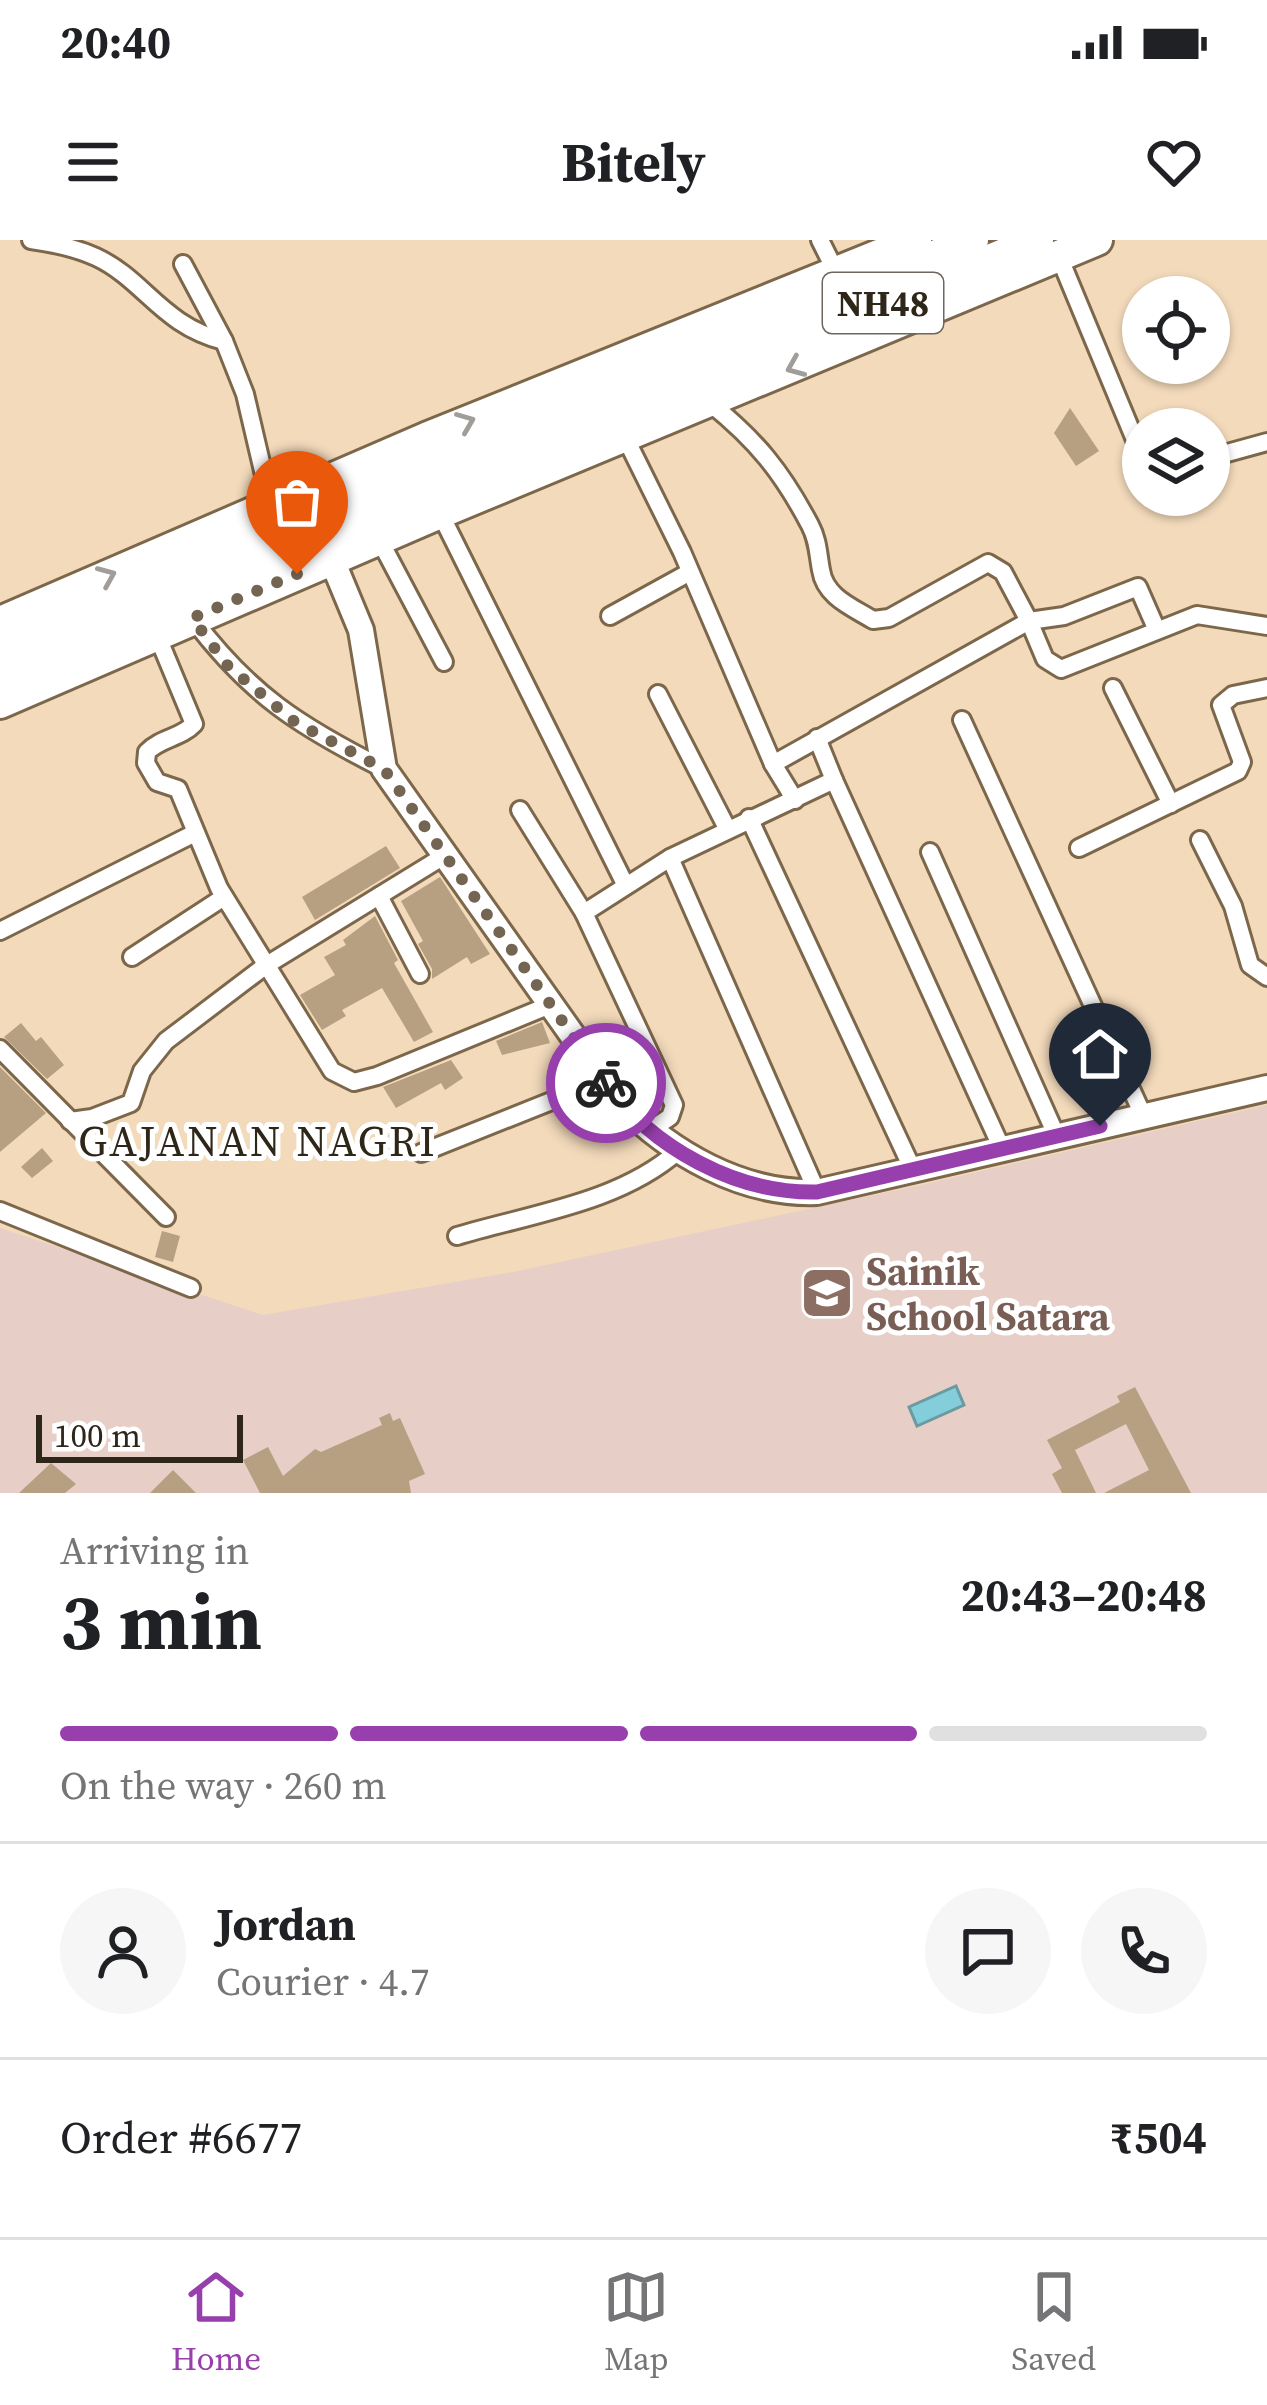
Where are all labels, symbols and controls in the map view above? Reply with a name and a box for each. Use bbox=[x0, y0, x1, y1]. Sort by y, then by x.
text: 20:40 bbox=[60, 11, 171, 73]
text: Bitely bbox=[561, 125, 706, 199]
icon: menu bbox=[60, 129, 126, 195]
icon: heart bbox=[1141, 129, 1207, 195]
road number: NH48 bbox=[823, 273, 943, 333]
map controls bbox=[1122, 276, 1230, 516]
button: locate bbox=[1122, 276, 1230, 384]
one-way arrow bbox=[786, 352, 807, 376]
button: layers bbox=[1122, 408, 1230, 516]
one-way arrow bbox=[454, 412, 475, 436]
pin bbox=[246, 451, 348, 574]
icon: bag bbox=[264, 469, 330, 535]
one-way arrow bbox=[95, 566, 117, 590]
pin bbox=[1049, 1003, 1151, 1126]
icon: home bbox=[1067, 1021, 1133, 1087]
courier bbox=[546, 1023, 666, 1143]
icon: bike bbox=[573, 1050, 639, 1116]
district label: GAJANAN NAGRI bbox=[78, 1112, 438, 1170]
place label: Sainik School Satara bbox=[866, 1245, 1110, 1343]
school or university icon: Sainik School Satara bbox=[799, 1265, 855, 1321]
scale bar bbox=[36, 1409, 243, 1462]
text: 100 m bbox=[54, 1413, 141, 1458]
text: Arriving in bbox=[60, 1524, 249, 1577]
text: 20:43–20:48 bbox=[961, 1564, 1207, 1626]
text: 3 min bbox=[60, 1568, 262, 1675]
text: On the way · 260 m bbox=[60, 1759, 387, 1812]
button: person bbox=[60, 1888, 186, 2014]
button: chat bbox=[925, 1888, 1051, 2014]
button: phone bbox=[1081, 1888, 1207, 2014]
text: Jordan bbox=[216, 1893, 356, 1955]
text: Courier · 4.7 bbox=[216, 1955, 429, 2008]
text: Order #6677 bbox=[60, 2106, 302, 2168]
text: ₹504 bbox=[1109, 2106, 1207, 2168]
tab: Home bbox=[171, 2264, 261, 2381]
tab: Map bbox=[603, 2264, 669, 2381]
tab: Saved bbox=[1011, 2264, 1096, 2381]

